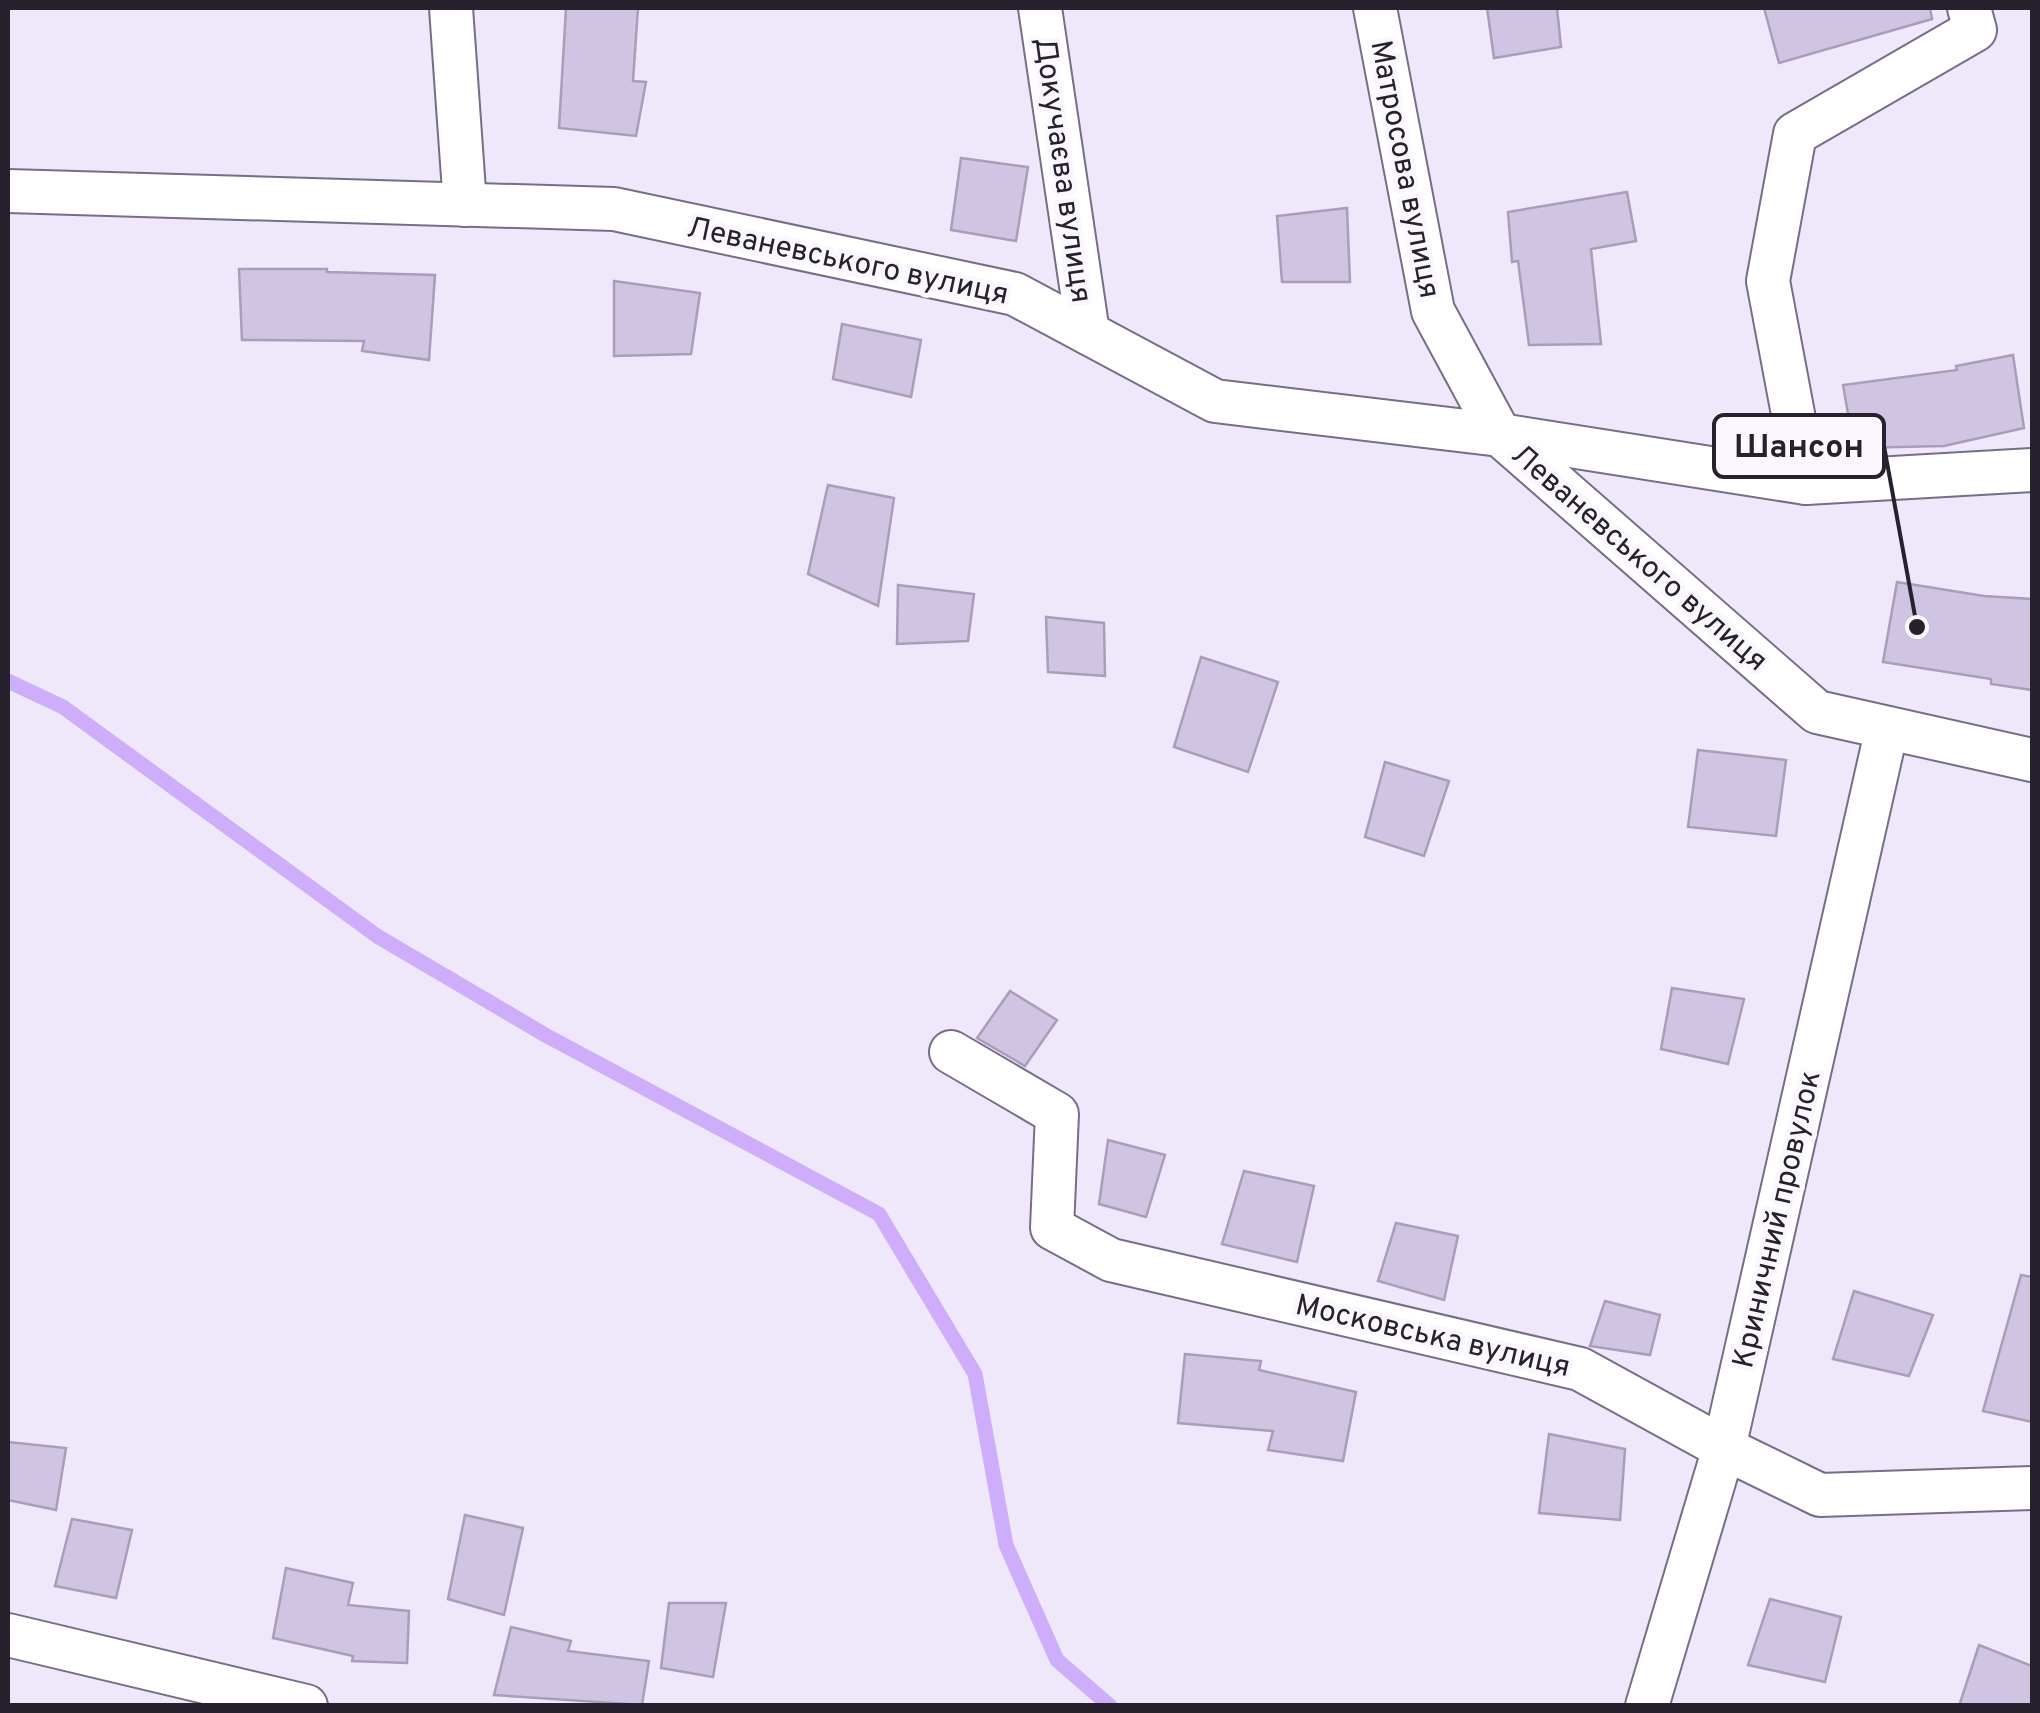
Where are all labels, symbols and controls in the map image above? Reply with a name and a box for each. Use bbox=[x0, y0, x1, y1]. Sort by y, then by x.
street label: Докучаєва вулиця bbox=[1025, 35, 1098, 305]
street label: Матросова вулиця bbox=[1360, 37, 1447, 302]
street label: Леваневського вулиця bbox=[683, 210, 1012, 315]
callout: Шансон bbox=[1714, 415, 1884, 477]
text: Шансон bbox=[1734, 429, 1864, 469]
street label: Леваневського вулиця bbox=[1502, 437, 1774, 680]
street label: Криничний провулок bbox=[1726, 1067, 1831, 1372]
street label: Московська вулиця bbox=[1291, 1288, 1573, 1387]

